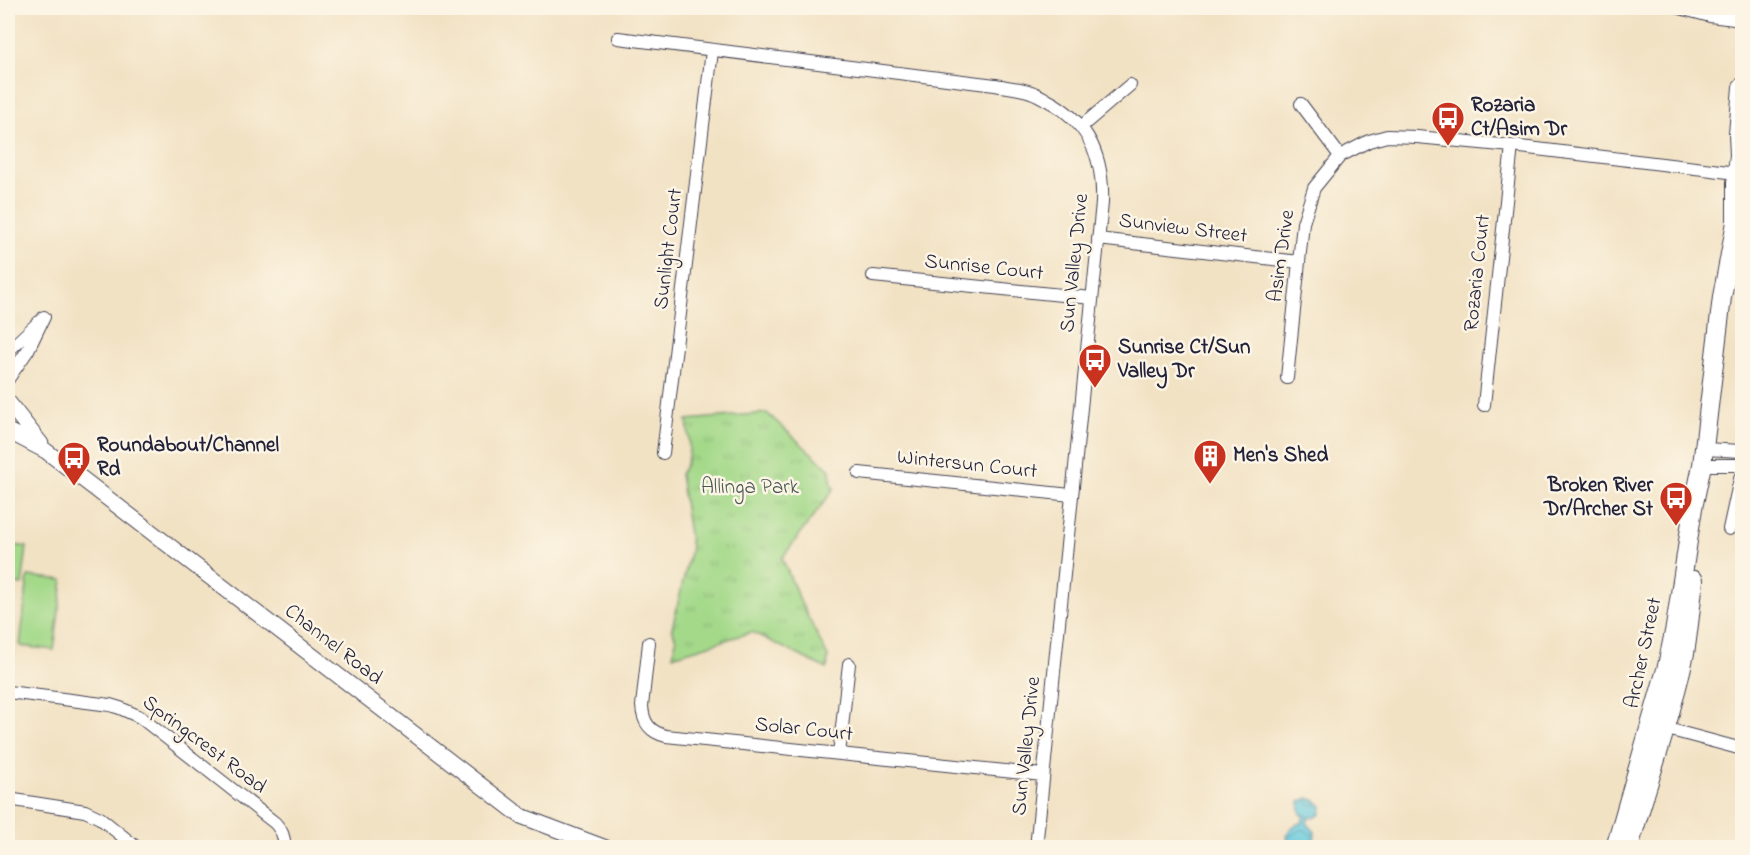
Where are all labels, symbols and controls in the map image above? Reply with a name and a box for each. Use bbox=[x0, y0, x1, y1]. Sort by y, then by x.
place label: Rozaria Ct/Asim Dr bbox=[1471, 91, 1567, 145]
bus stop icon: Rozaria Ct/Asim Dr bbox=[1430, 100, 1466, 147]
street label: Sunlight Court bbox=[647, 187, 693, 312]
street label: Sun Valley Drive bbox=[1053, 191, 1099, 334]
street label: Sunview Street bbox=[1117, 206, 1249, 252]
street label: Asim Drive bbox=[1261, 207, 1303, 304]
street label: Rozaria Court bbox=[1457, 213, 1499, 333]
street label: Sunrise Court bbox=[923, 247, 1045, 289]
place label: Sunrise Ct/Sun Valley Dr bbox=[1117, 333, 1250, 389]
bus stop icon: Sunrise Ct/Sun Valley Dr bbox=[1077, 342, 1113, 389]
place label: Roundabout/Channel Rd bbox=[97, 431, 279, 485]
building icon: Men's Shed bbox=[1192, 438, 1228, 485]
bus stop icon: Roundabout/Channel Rd bbox=[56, 440, 92, 487]
place label: Men's Shed bbox=[1233, 441, 1328, 471]
street label: Wintersun Court bbox=[895, 443, 1039, 487]
place label: Broken River Dr/Archer St bbox=[1543, 471, 1654, 525]
park label: Allinga Park bbox=[701, 473, 800, 505]
bus stop icon: Broken River Dr/Archer St bbox=[1658, 480, 1694, 527]
street label: Archer Street bbox=[1618, 595, 1670, 711]
street label: Channel Road bbox=[278, 597, 389, 693]
street label: Sun Valley Drive bbox=[1005, 674, 1051, 817]
street label: Springcrest Road bbox=[134, 688, 273, 804]
street label: Solar Court bbox=[754, 710, 854, 750]

